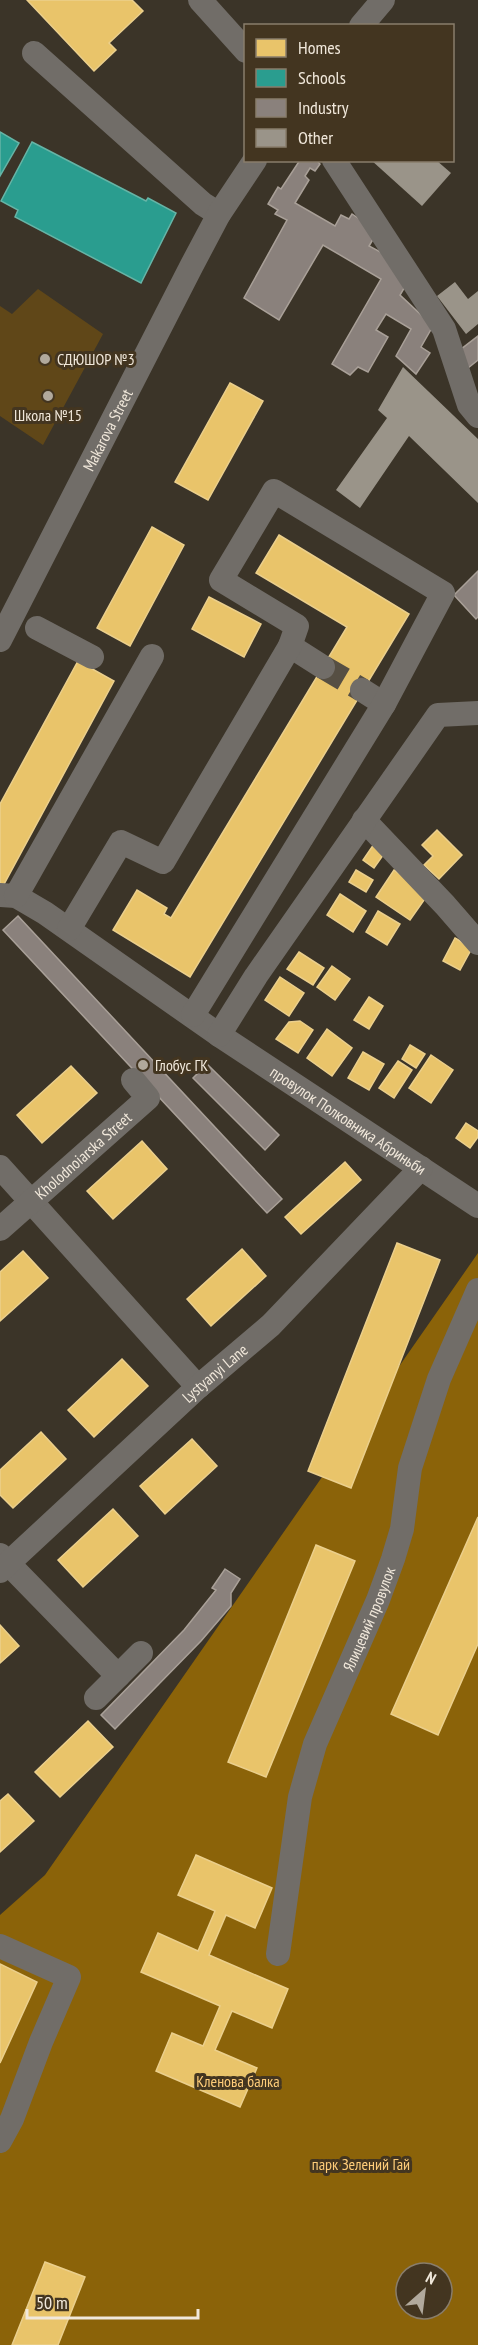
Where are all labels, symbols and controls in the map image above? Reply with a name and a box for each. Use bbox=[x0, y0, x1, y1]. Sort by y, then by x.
legend bbox=[244, 24, 454, 162]
text: Homes bbox=[298, 36, 341, 59]
text: Schools bbox=[298, 66, 346, 89]
text: Industry bbox=[298, 96, 349, 119]
text: Other bbox=[298, 126, 333, 149]
place label: СДЮШОР №3 bbox=[57, 349, 135, 369]
marker: СДЮШОР №3 bbox=[38, 352, 52, 366]
street label: Makarova Street bbox=[78, 385, 137, 474]
marker: Школа №15 bbox=[41, 389, 55, 403]
place label: Школа №15 bbox=[14, 405, 82, 425]
place label: Глобус ГК bbox=[155, 1055, 208, 1075]
marker: Глобус ГК bbox=[136, 1058, 150, 1072]
street label: провулок Полковника Абриньби bbox=[267, 1062, 430, 1179]
street label: Kholodnoiarska Street bbox=[31, 1107, 136, 1203]
street label: Lystyanyi Lane bbox=[178, 1339, 252, 1407]
street label: Ялицевий провулок bbox=[338, 1563, 400, 1674]
park label: Кленова балка bbox=[196, 2071, 280, 2091]
park label: парк Зелений Гай bbox=[312, 2154, 410, 2174]
north arrow bbox=[394, 2261, 454, 2321]
text: N bbox=[423, 2267, 440, 2289]
scale bar bbox=[27, 2282, 198, 2320]
text: 50 m bbox=[36, 2291, 68, 2314]

